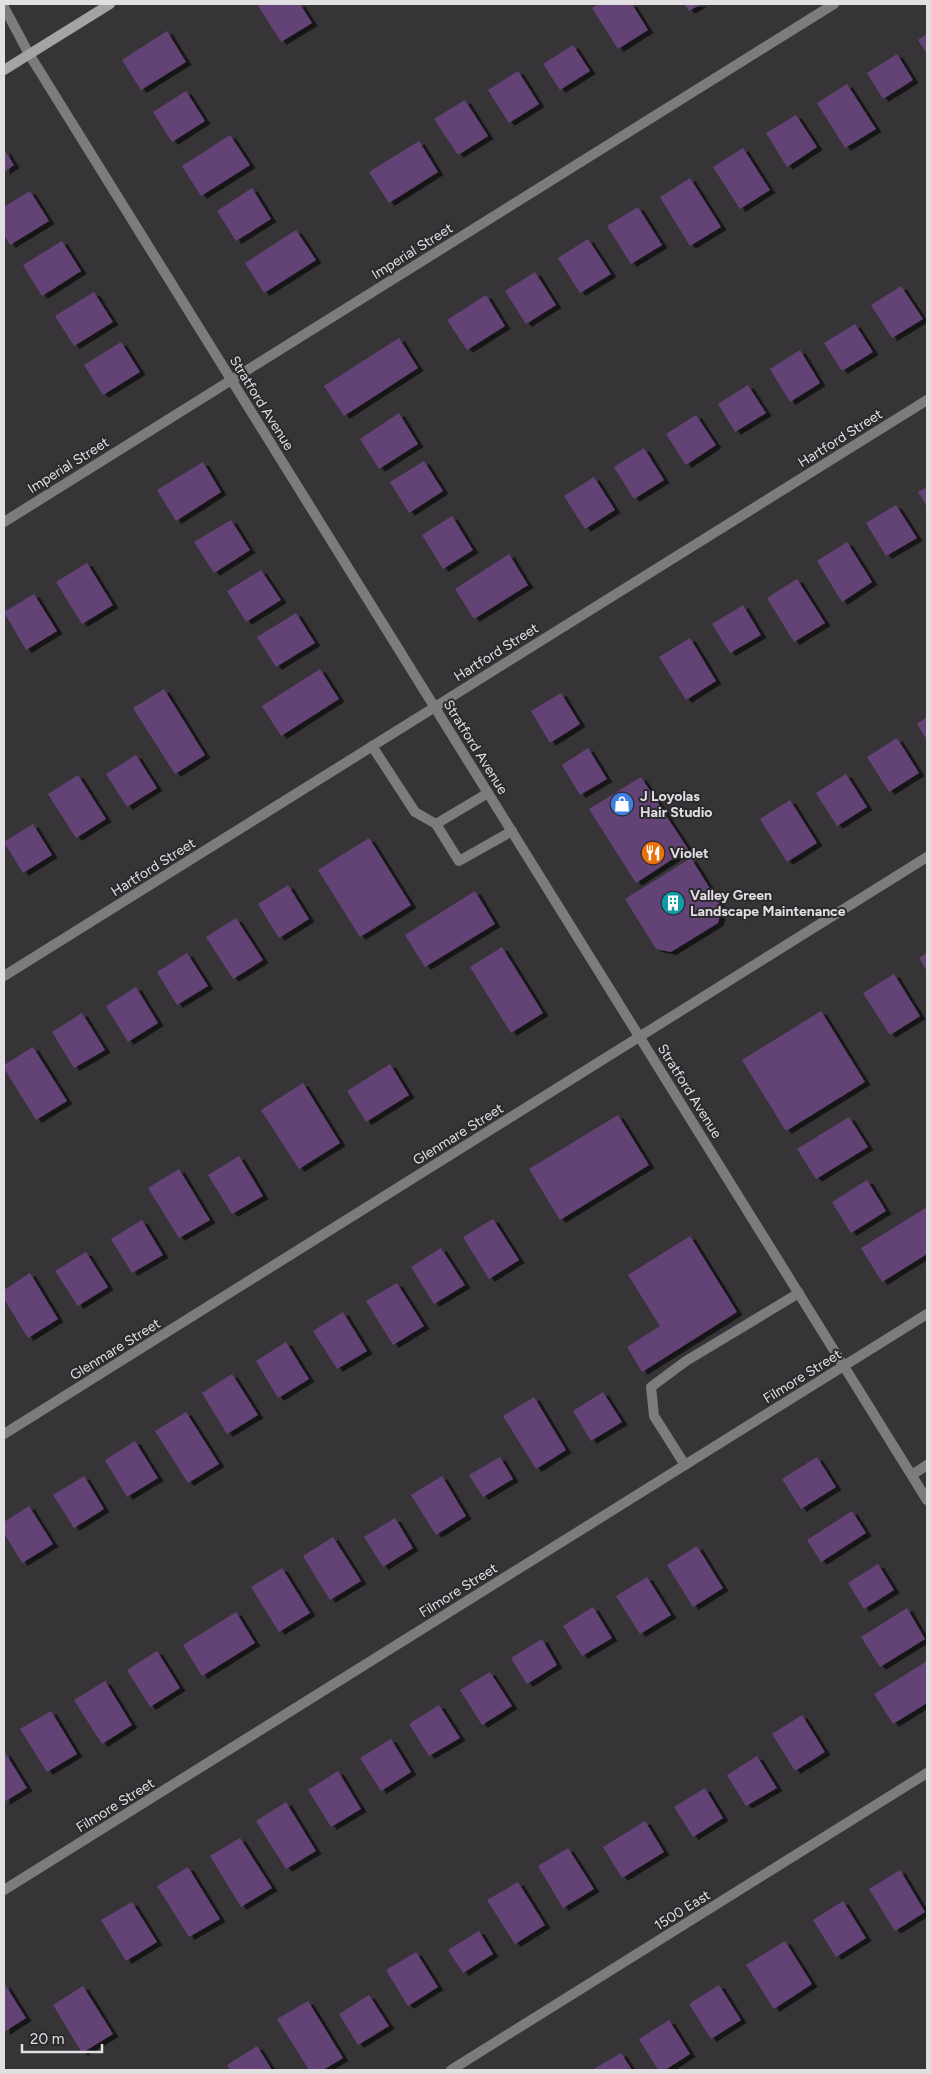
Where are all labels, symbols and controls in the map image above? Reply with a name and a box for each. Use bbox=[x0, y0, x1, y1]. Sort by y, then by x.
street label: Imperial Street bbox=[369, 220, 456, 283]
street label: Stratford Avenue bbox=[226, 353, 298, 454]
street label: Hartford Street bbox=[795, 406, 886, 471]
street label: Imperial Street bbox=[25, 434, 112, 497]
street label: Hartford Street bbox=[451, 620, 542, 685]
street label: Stratford Avenue bbox=[440, 697, 512, 798]
place label: J Loyolas Hair Studio bbox=[640, 788, 712, 821]
shop icon: J Loyolas Hair Studio bbox=[609, 791, 635, 817]
street label: Hartford Street bbox=[108, 835, 199, 900]
restaurant icon: Violet bbox=[640, 840, 666, 866]
place label: Violet bbox=[670, 845, 709, 862]
place label: Valley Green Landscape Maintenance bbox=[690, 887, 846, 920]
building icon: Valley Green Landscape Maintenance bbox=[660, 890, 686, 916]
street label: Stratford Avenue bbox=[654, 1041, 726, 1142]
street label: Glenmare Street bbox=[410, 1100, 507, 1169]
street label: Glenmare Street bbox=[67, 1315, 164, 1384]
street label: Filmore Street bbox=[760, 1346, 845, 1407]
street label: Filmore Street bbox=[416, 1560, 501, 1621]
street label: Filmore Street bbox=[73, 1775, 158, 1836]
street label: 1500 East bbox=[651, 1887, 713, 1934]
scale bar bbox=[22, 2022, 102, 2054]
text: 20 m bbox=[30, 2030, 64, 2048]

